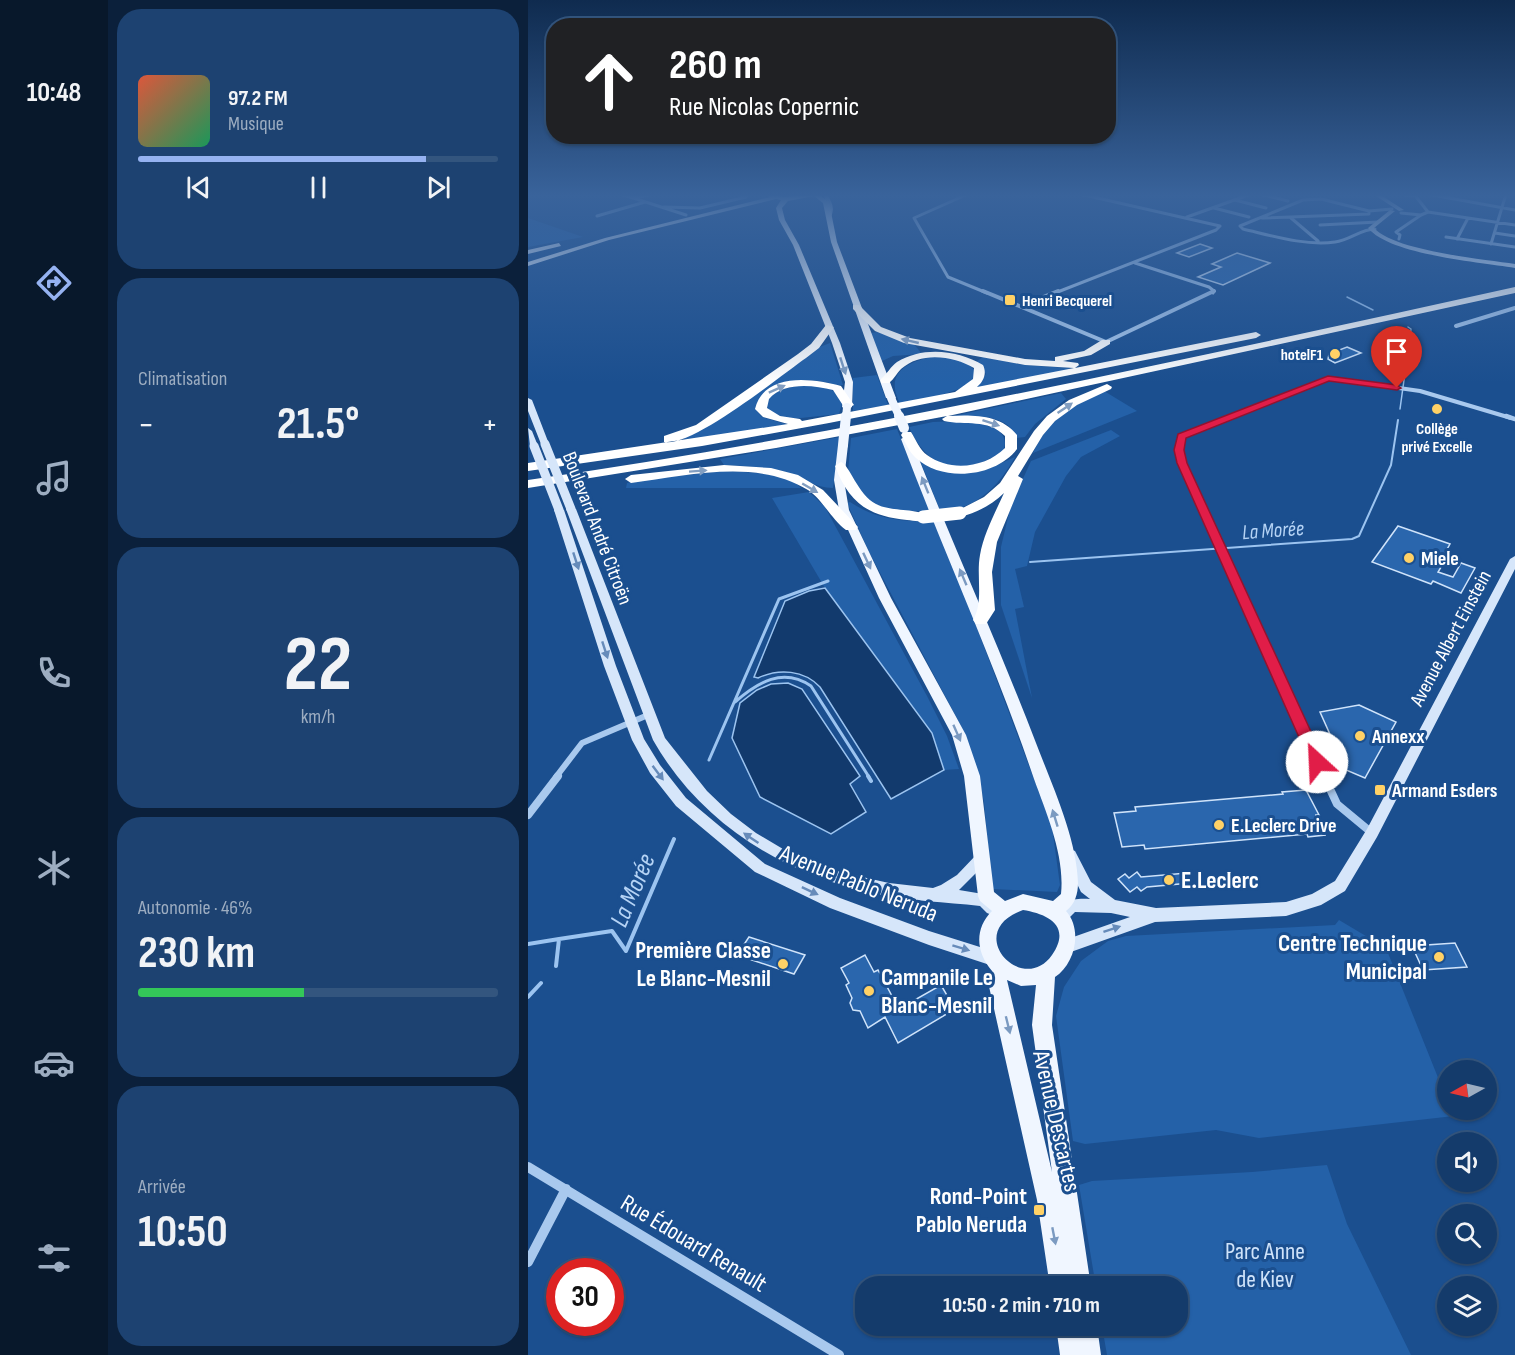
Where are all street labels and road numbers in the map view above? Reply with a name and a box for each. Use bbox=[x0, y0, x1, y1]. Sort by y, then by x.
street label: Boulevard André Citroën bbox=[557, 449, 637, 608]
street label: Avenue Albert Einstein bbox=[1405, 567, 1497, 711]
street label: Avenue Pablo Neruda bbox=[775, 838, 942, 928]
street label: Avenue Descartes bbox=[1026, 1047, 1087, 1194]
street label: Rue Édouard Renault bbox=[615, 1188, 772, 1299]

